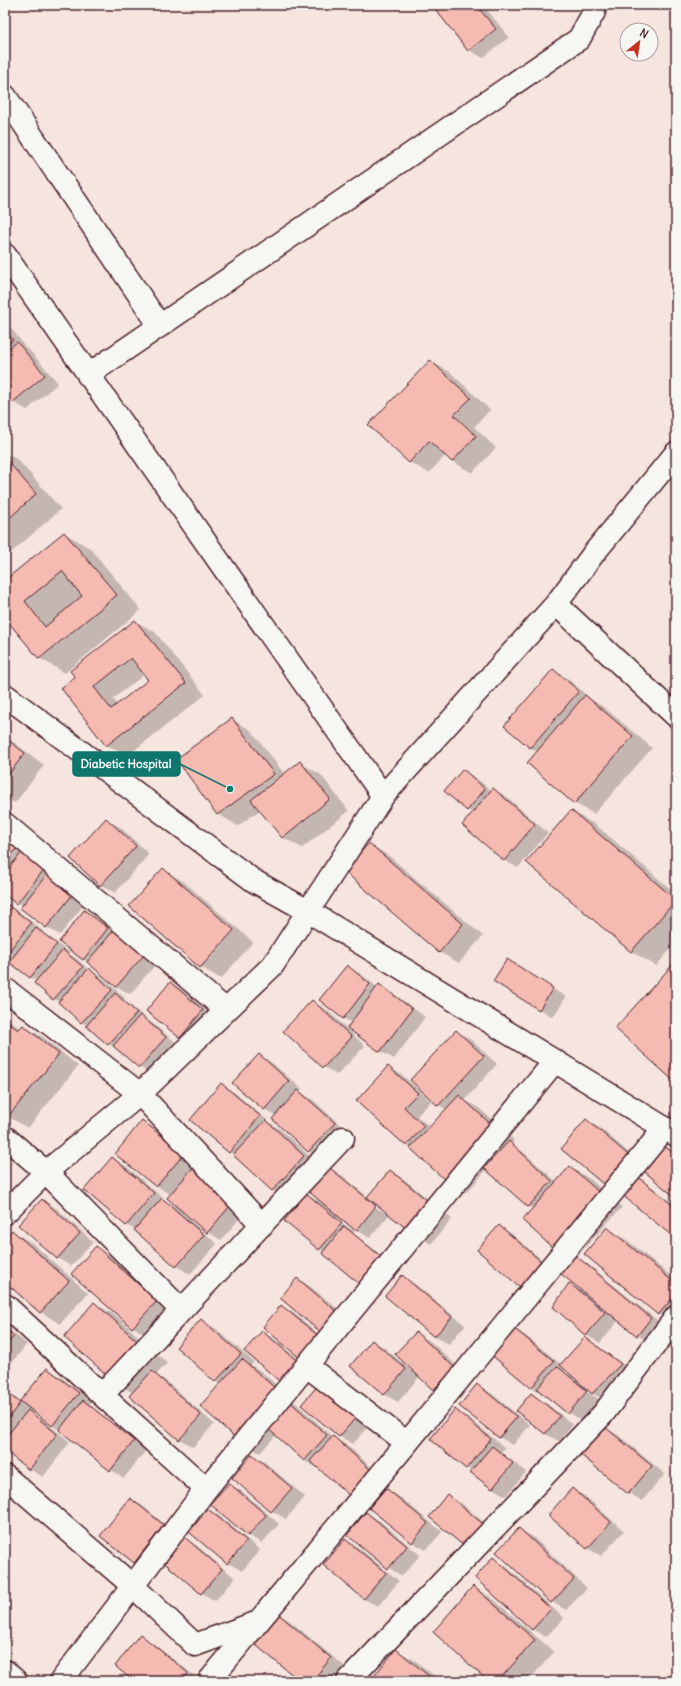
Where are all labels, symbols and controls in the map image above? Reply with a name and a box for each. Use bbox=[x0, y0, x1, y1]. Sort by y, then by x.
north arrow bbox=[619, 22, 659, 62]
text: N bbox=[637, 25, 651, 41]
callout: Diabetic Hospital bbox=[73, 752, 180, 776]
text: Diabetic Hospital bbox=[81, 756, 172, 772]

